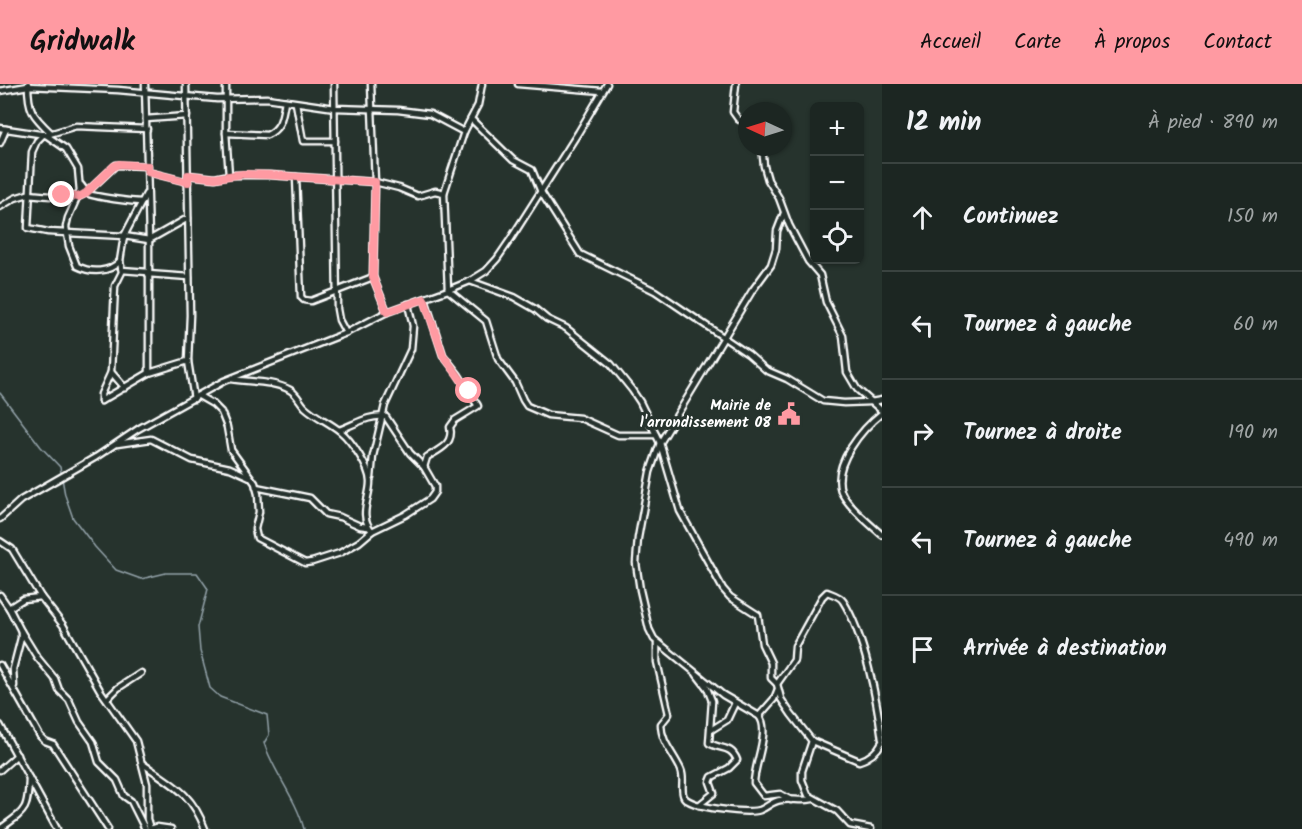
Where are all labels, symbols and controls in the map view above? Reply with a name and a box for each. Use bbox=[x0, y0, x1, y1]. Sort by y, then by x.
text: Gridwalk bbox=[30, 20, 135, 65]
text: Accueil bbox=[920, 26, 981, 59]
text: Carte bbox=[1014, 26, 1061, 59]
text: À propos bbox=[1094, 26, 1170, 59]
text: Contact bbox=[1203, 26, 1272, 59]
north arrow bbox=[738, 102, 792, 156]
map controls bbox=[810, 102, 864, 264]
button: + bbox=[810, 102, 864, 156]
text: 12 min bbox=[906, 102, 981, 144]
text: À pied · 890 m bbox=[1148, 107, 1278, 139]
button: − bbox=[810, 156, 864, 210]
route end bbox=[48, 181, 74, 207]
text: Continuez bbox=[963, 200, 1059, 235]
icon: ahead bbox=[906, 201, 939, 234]
text: 150 m bbox=[1227, 201, 1278, 233]
button: locate bbox=[810, 210, 864, 264]
text: Tournez à gauche bbox=[963, 308, 1132, 343]
icon: left bbox=[906, 309, 939, 342]
text: 60 m bbox=[1233, 309, 1278, 341]
route start bbox=[455, 377, 481, 403]
place label: Mairie de l'arrondissement 08 bbox=[640, 394, 772, 435]
public building icon: Mairie de l'arrondissement 08 bbox=[776, 401, 802, 427]
text: Tournez à droite bbox=[963, 416, 1122, 451]
icon: right bbox=[906, 417, 939, 450]
text: 190 m bbox=[1228, 417, 1278, 449]
text: Tournez à gauche bbox=[963, 524, 1132, 559]
icon: left bbox=[906, 525, 939, 558]
text: 490 m bbox=[1223, 525, 1278, 557]
text: Arrivée à destination bbox=[963, 632, 1167, 667]
icon: arrive bbox=[906, 633, 939, 666]

